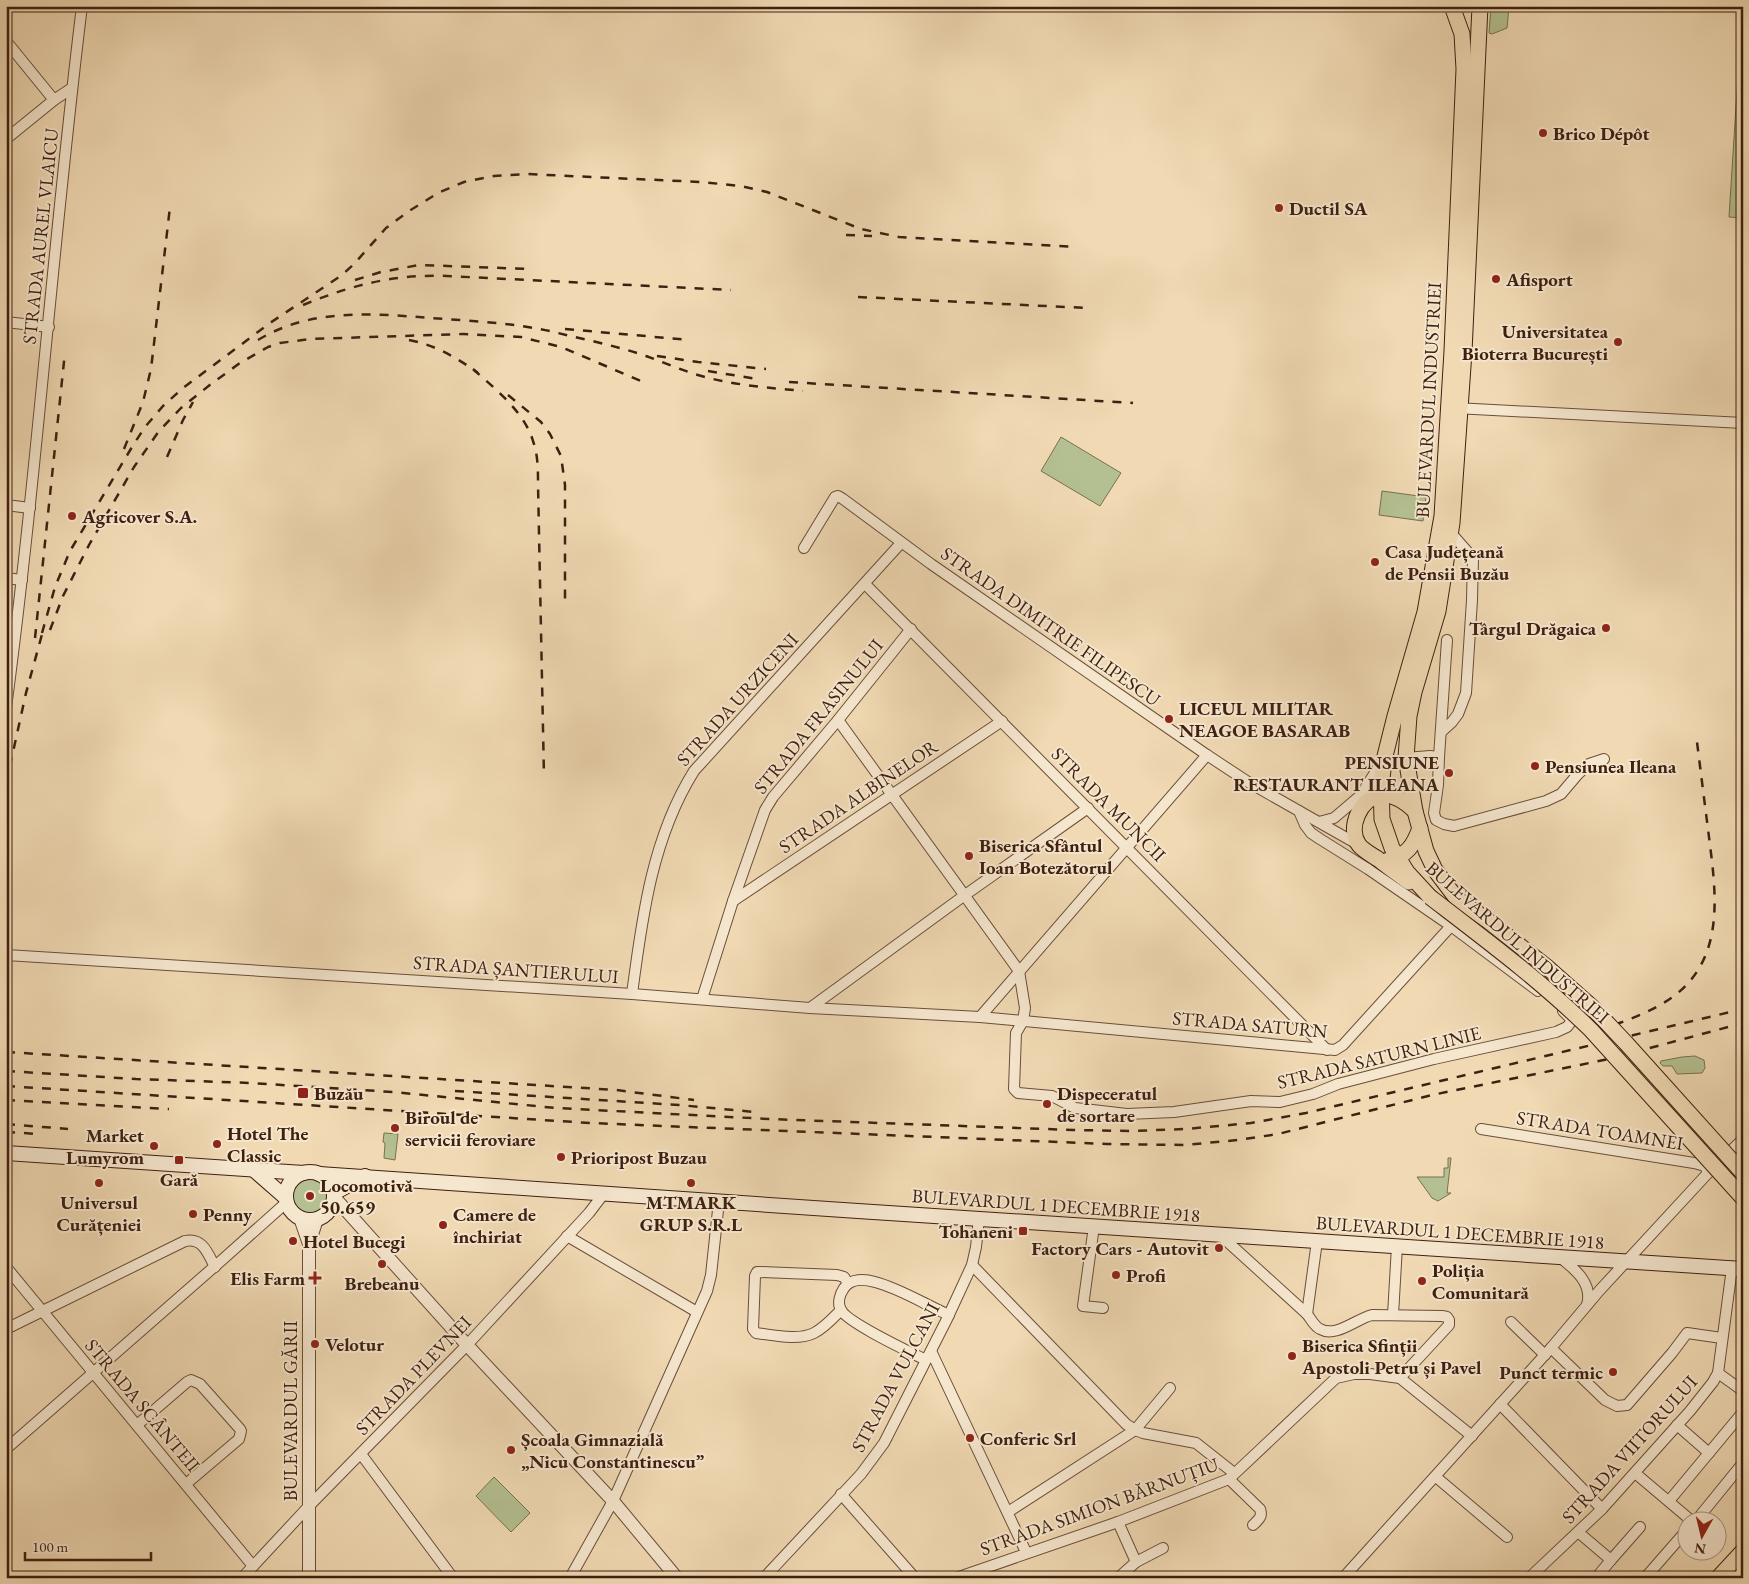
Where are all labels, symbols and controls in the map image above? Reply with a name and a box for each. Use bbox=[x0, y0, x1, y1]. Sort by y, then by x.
place label: Brico Dépôt bbox=[1553, 121, 1650, 146]
street label: STRADA AUREL VLAICU bbox=[17, 127, 64, 345]
marker: Brico Dépôt bbox=[1537, 127, 1549, 139]
place label: Ductil SA bbox=[1289, 196, 1368, 221]
marker: Ductil SA bbox=[1273, 202, 1285, 214]
place label: Afisport bbox=[1505, 267, 1573, 292]
marker: Afisport bbox=[1490, 273, 1502, 285]
street label: BULEVARDUL INDUSTRIEI bbox=[1410, 281, 1447, 518]
place label: Universitatea Bioterra București bbox=[1462, 319, 1609, 366]
marker: Universitatea Bioterra București bbox=[1612, 336, 1624, 348]
place label: Agricover S.A. bbox=[81, 504, 197, 529]
marker: Agricover S.A. bbox=[66, 510, 78, 522]
place label: Casa Județeană de Pensii Buzău bbox=[1385, 539, 1510, 586]
street label: STRADA DIMITRIE FILIPESCU bbox=[936, 541, 1165, 712]
marker: Casa Județeană de Pensii Buzău bbox=[1369, 556, 1381, 568]
place label: Târgul Drăgaica bbox=[1469, 616, 1597, 641]
marker: Târgul Drăgaica bbox=[1600, 622, 1612, 634]
street label: STRADA URZICENI bbox=[671, 627, 804, 771]
street label: STRADA FRASINULUI bbox=[748, 633, 889, 799]
place label: LICEUL MILITAR NEAGOE BASARAB bbox=[1179, 696, 1350, 743]
marker: LICEUL MILITAR NEAGOE BASARAB bbox=[1163, 713, 1175, 725]
street label: STRADA ALBINELOR bbox=[774, 734, 943, 859]
street label: STRADA MUNCII bbox=[1046, 742, 1172, 867]
place label: PENSIUNE RESTAURANT ILEANA bbox=[1233, 750, 1439, 797]
place label: Pensiunea Ileana bbox=[1545, 754, 1677, 779]
marker: Pensiunea Ileana bbox=[1529, 760, 1541, 772]
marker: PENSIUNE RESTAURANT ILEANA bbox=[1443, 767, 1455, 779]
place label: Biserica Sfântul Ioan Botezătorul bbox=[979, 833, 1113, 880]
marker: Biserica Sfântul Ioan Botezătorul bbox=[963, 850, 975, 862]
street label: BULEVARDUL INDUSTRIEI bbox=[1420, 856, 1615, 1030]
street label: STRADA ȘANTIERULUI bbox=[412, 950, 620, 989]
street label: STRADA SATURN bbox=[1172, 1005, 1328, 1044]
street label: STRADA SATURN LINIE bbox=[1275, 1020, 1484, 1095]
place label: Buzău bbox=[314, 1081, 364, 1106]
place label: Dispeceratul de sortare bbox=[1057, 1081, 1158, 1128]
marker: Buzău bbox=[296, 1086, 310, 1100]
marker: Dispeceratul de sortare bbox=[1041, 1098, 1053, 1110]
place label: Biroul de servicii feroviare bbox=[405, 1105, 536, 1152]
street label: STRADA TOAMNEI bbox=[1515, 1105, 1686, 1156]
place label: Hotel The Classic bbox=[227, 1121, 308, 1168]
marker: Biroul de servicii feroviare bbox=[389, 1122, 401, 1134]
place label: Market Lumyrom bbox=[66, 1123, 145, 1170]
marker: Hotel The Classic bbox=[211, 1138, 223, 1150]
marker: Market Lumyrom bbox=[148, 1140, 160, 1152]
place label: Prioripost Buzau bbox=[571, 1145, 708, 1170]
marker: Prioripost Buzau bbox=[555, 1151, 567, 1163]
marker: Gară bbox=[173, 1154, 185, 1166]
place label: Gară bbox=[160, 1167, 199, 1192]
place label: Locomotivă 50.659 bbox=[320, 1173, 414, 1220]
marker: Universul Curățeniei bbox=[93, 1177, 105, 1189]
marker: MTMARK GRUP S.R.L bbox=[685, 1177, 697, 1189]
street label: BULEVARDUL 1 DECEMBRIE 1918 bbox=[911, 1183, 1201, 1228]
place label: Universul Curățeniei bbox=[57, 1190, 142, 1237]
marker: Locomotivă 50.659 bbox=[304, 1190, 316, 1202]
place label: MTMARK GRUP S.R.L bbox=[640, 1190, 743, 1237]
place label: Penny bbox=[203, 1202, 253, 1227]
place label: Camere de închiriat bbox=[453, 1202, 536, 1249]
marker: Penny bbox=[187, 1208, 199, 1220]
street label: BULEVARDUL 1 DECEMBRIE 1918 bbox=[1315, 1210, 1605, 1255]
marker: Camere de închiriat bbox=[437, 1219, 449, 1231]
place label: Tohaneni bbox=[938, 1219, 1013, 1244]
marker: Tohaneni bbox=[1017, 1225, 1029, 1237]
place label: Hotel Bucegi bbox=[303, 1229, 406, 1254]
marker: Hotel Bucegi bbox=[287, 1235, 299, 1247]
place label: Factory Cars - Autovit bbox=[1031, 1236, 1209, 1261]
marker: Factory Cars - Autovit bbox=[1213, 1242, 1225, 1254]
marker: Brebeanu bbox=[376, 1258, 388, 1270]
place label: Poliția Comunitară bbox=[1432, 1258, 1530, 1305]
place label: Profi bbox=[1126, 1263, 1166, 1288]
place label: Elis Farm bbox=[230, 1266, 306, 1291]
marker: Profi bbox=[1110, 1269, 1122, 1281]
place label: Brebeanu bbox=[345, 1271, 420, 1296]
marker: Elis Farm bbox=[309, 1272, 321, 1284]
marker: Poliția Comunitară bbox=[1416, 1275, 1428, 1287]
street label: STRADA VULCANI bbox=[845, 1298, 946, 1456]
street label: STRADA PLEVNEI bbox=[350, 1310, 477, 1441]
street label: BULEVARDUL GĂRII bbox=[278, 1320, 303, 1501]
place label: Velotur bbox=[325, 1332, 384, 1357]
street label: STRADA SCÂNTEII bbox=[79, 1333, 206, 1478]
place label: Biserica Sfinții Apostoli Petru și Pavel bbox=[1301, 1333, 1482, 1380]
marker: Velotur bbox=[309, 1338, 321, 1350]
marker: Biserica Sfinții Apostoli Petru și Pavel bbox=[1286, 1350, 1298, 1362]
place label: Punct termic bbox=[1499, 1360, 1603, 1385]
marker: Punct termic bbox=[1607, 1366, 1619, 1378]
street label: STRADA VIITORULUI bbox=[1556, 1369, 1703, 1529]
place label: Conferic Srl bbox=[980, 1426, 1077, 1451]
place label: Școala Gimnazială „Nicu Constantinescu” bbox=[521, 1427, 704, 1474]
marker: Conferic Srl bbox=[964, 1432, 976, 1444]
marker: Școala Gimnazială „Nicu Constantinescu” bbox=[505, 1444, 517, 1456]
street label: STRADA SIMION BĂRNUȚIU bbox=[976, 1452, 1222, 1561]
north arrow bbox=[1676, 1512, 1726, 1562]
scale bar bbox=[25, 1529, 151, 1561]
text: 100 m bbox=[32, 1537, 69, 1556]
text: N bbox=[1693, 1539, 1707, 1559]

